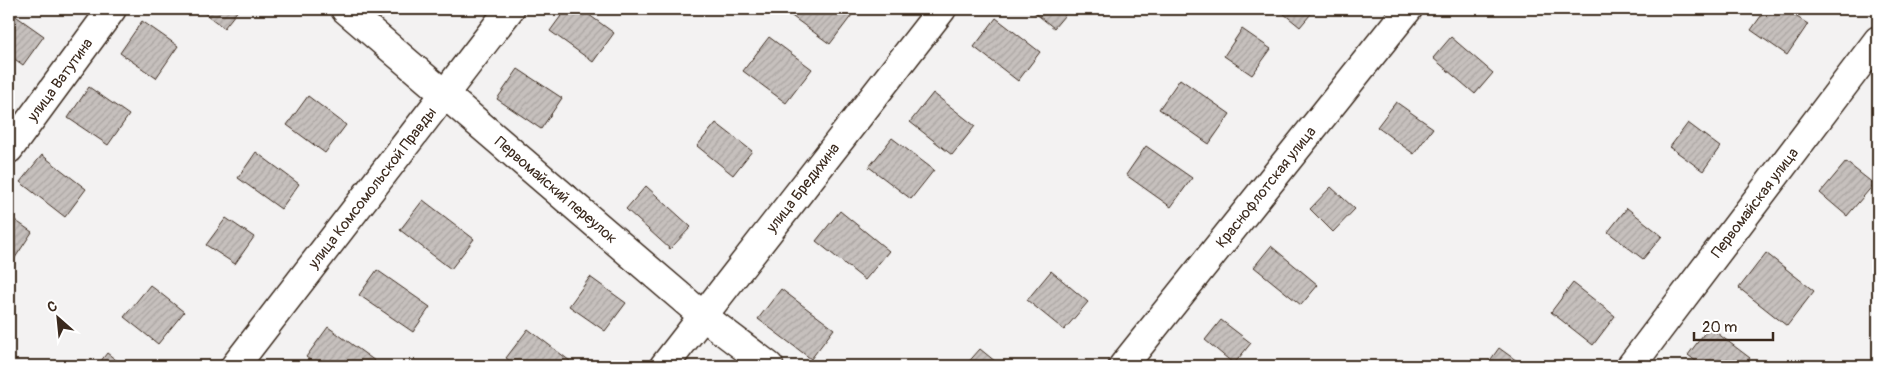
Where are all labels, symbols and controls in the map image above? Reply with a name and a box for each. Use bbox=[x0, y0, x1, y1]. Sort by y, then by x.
street label: улица Ватутина bbox=[23, 35, 97, 126]
street label: улица Комсомольской Правды bbox=[304, 104, 441, 273]
street label: Краснофлотская улица bbox=[1212, 123, 1320, 252]
street label: Первомайский переулок bbox=[491, 133, 621, 248]
street label: улица Бредихина bbox=[762, 139, 844, 237]
street label: Первомайская улица bbox=[1707, 144, 1803, 262]
north arrow bbox=[32, 292, 82, 342]
text: С bbox=[45, 297, 60, 316]
scale bar bbox=[1694, 310, 1773, 342]
text: 20 m bbox=[1702, 318, 1737, 337]

